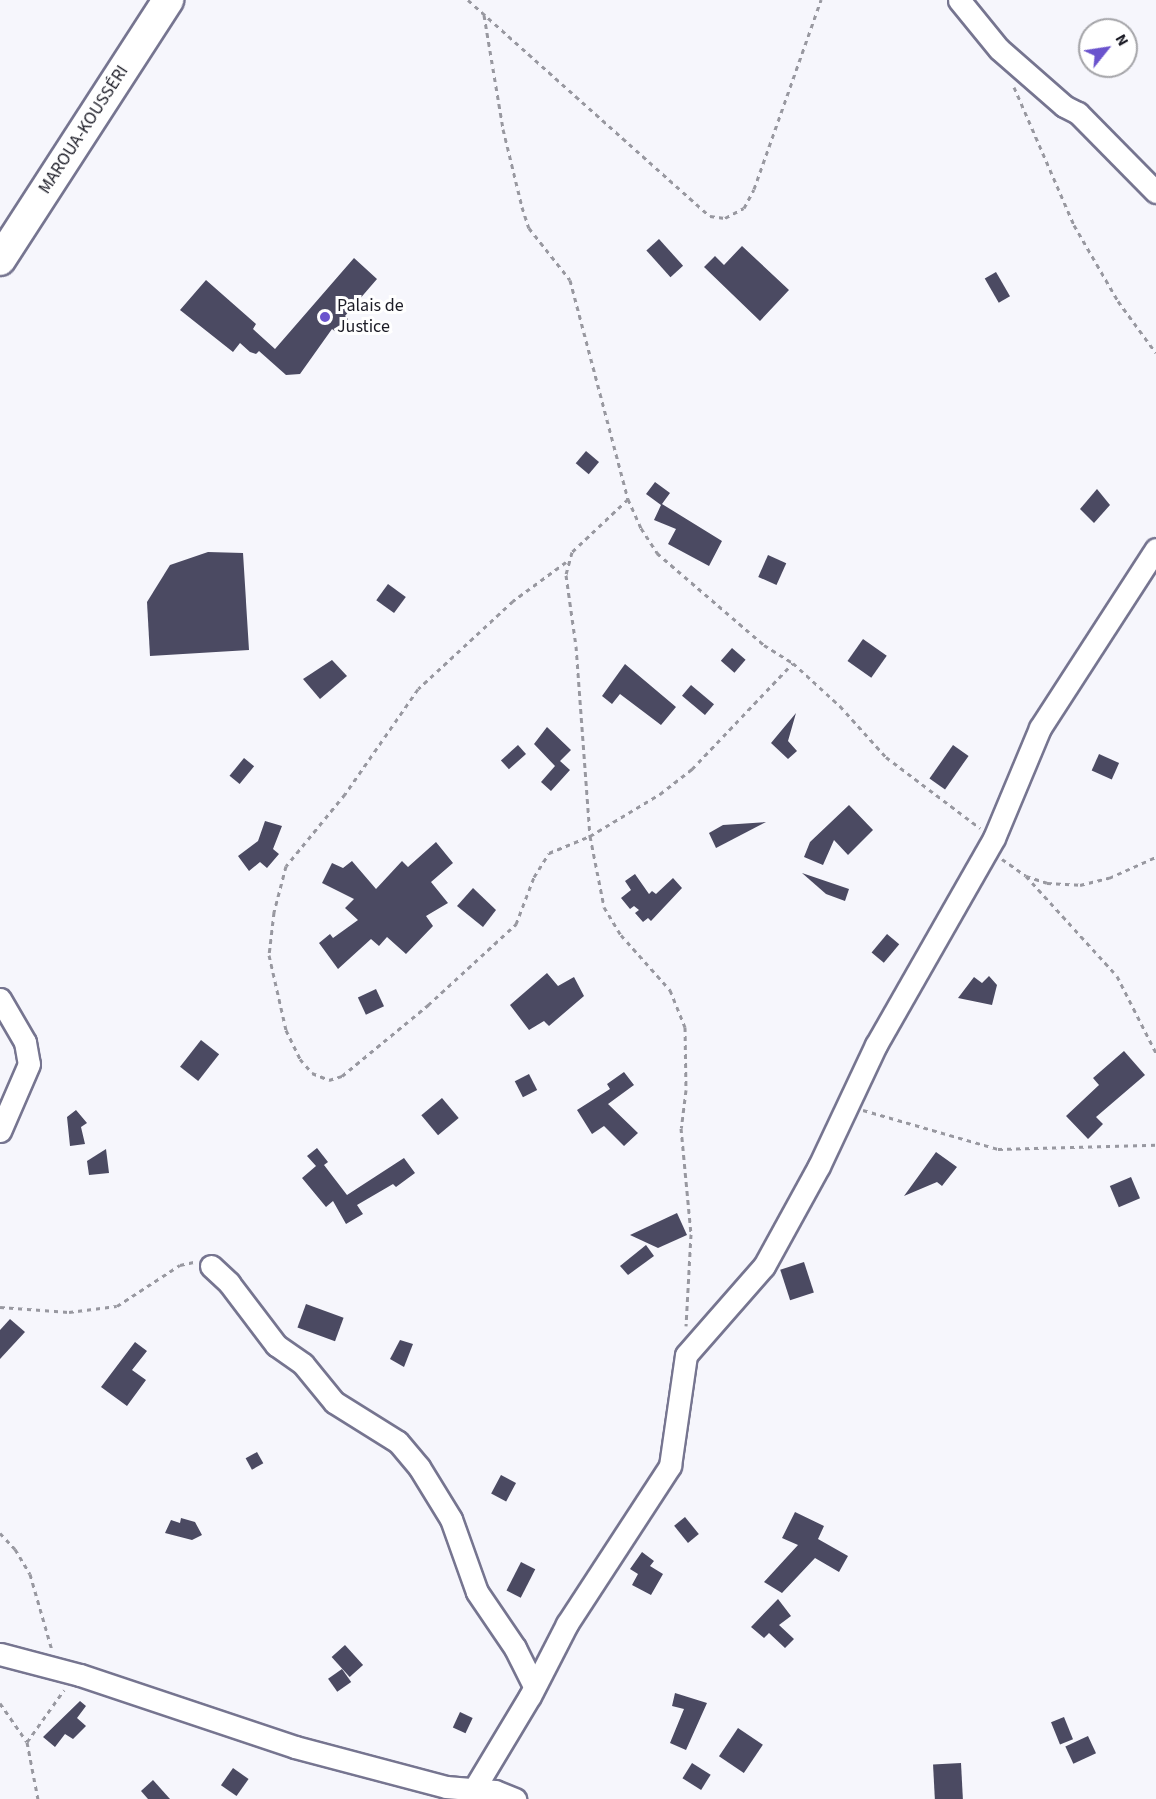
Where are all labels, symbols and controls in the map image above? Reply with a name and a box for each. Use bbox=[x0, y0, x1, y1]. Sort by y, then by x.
north arrow bbox=[1078, 18, 1138, 78]
text: N bbox=[1110, 30, 1134, 50]
street label: MAROUA-KOUSSÉRI bbox=[34, 62, 134, 198]
place label: Palais de Justice bbox=[337, 296, 404, 338]
marker: Palais de Justice bbox=[318, 310, 332, 324]

